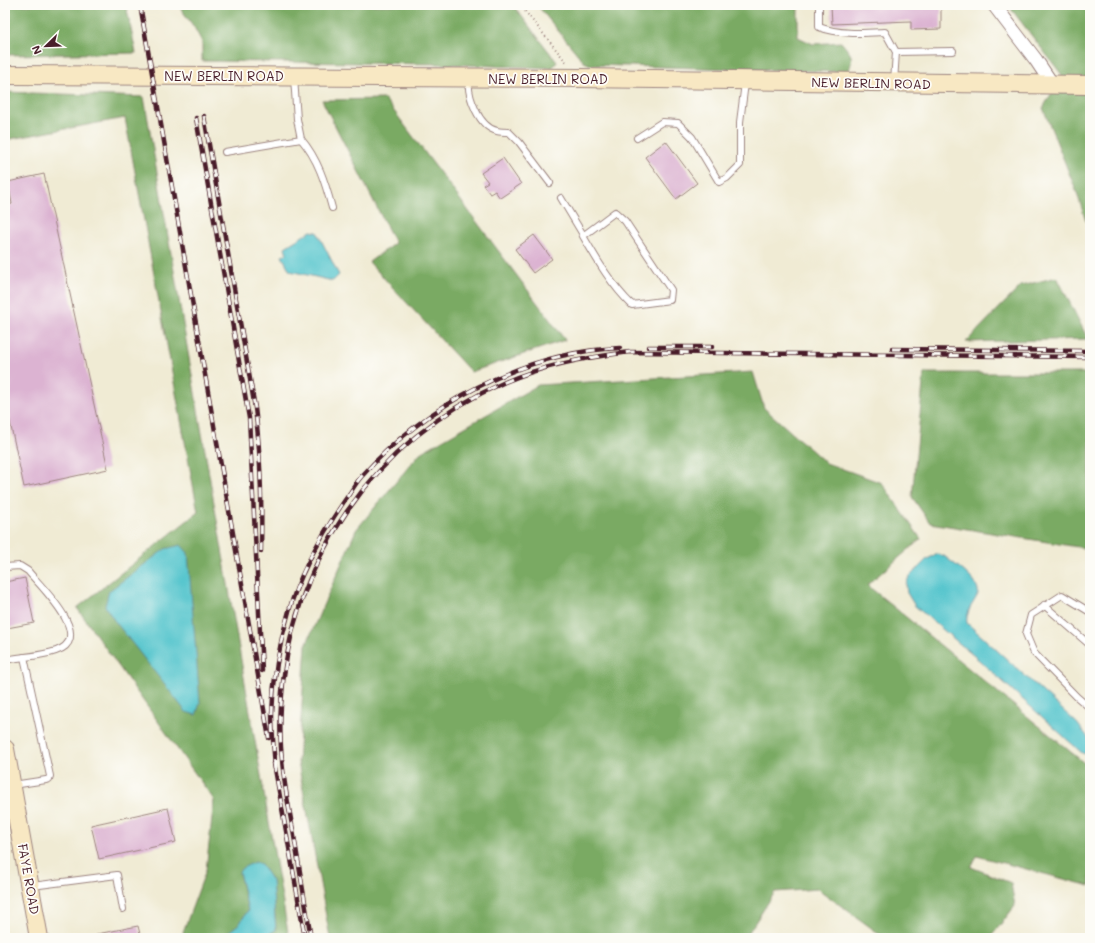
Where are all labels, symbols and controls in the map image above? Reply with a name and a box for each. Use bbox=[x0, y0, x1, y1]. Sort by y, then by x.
north arrow bbox=[26, 26, 66, 66]
text: N bbox=[28, 43, 45, 57]
street label: NEW BERLIN ROAD bbox=[164, 67, 284, 84]
street label: NEW BERLIN ROAD bbox=[488, 70, 608, 87]
street label: NEW BERLIN ROAD bbox=[811, 73, 931, 92]
street label: FAYE ROAD bbox=[15, 842, 44, 916]

